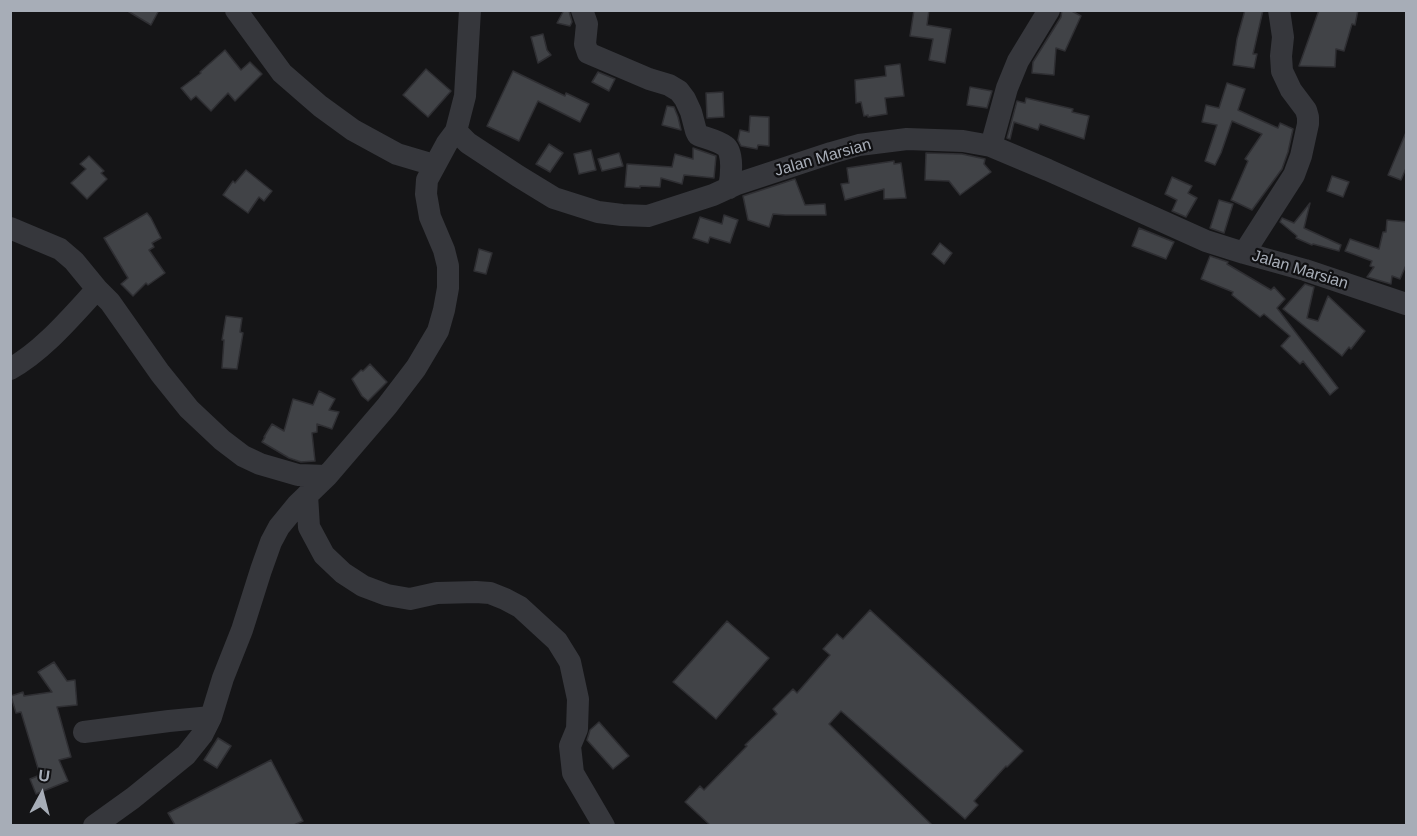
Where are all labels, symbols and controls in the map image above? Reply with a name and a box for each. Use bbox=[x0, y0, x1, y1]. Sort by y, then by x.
street label: Jalan Marsian bbox=[772, 135, 874, 181]
street label: Jalan Marsian bbox=[1250, 246, 1350, 294]
north arrow bbox=[12, 764, 72, 824]
text: U bbox=[37, 766, 51, 785]

